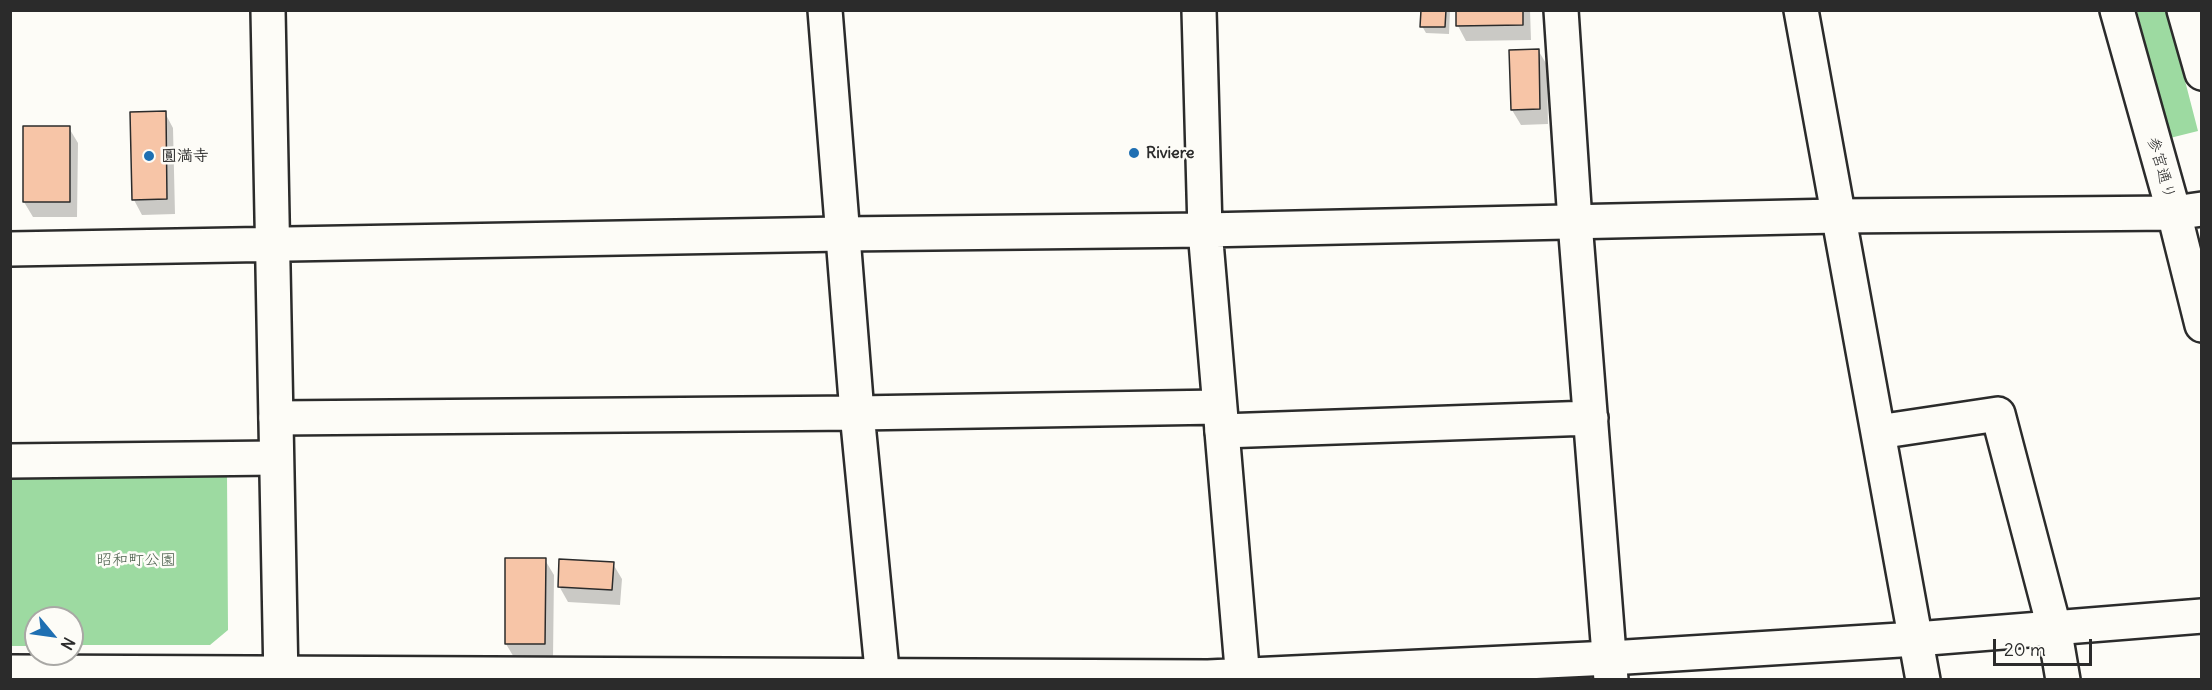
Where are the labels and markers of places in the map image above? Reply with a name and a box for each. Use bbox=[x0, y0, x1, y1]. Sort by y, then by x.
place label: Riviere bbox=[1146, 143, 1194, 163]
place label: 圓満寺 bbox=[161, 146, 209, 166]
marker: Riviere bbox=[1127, 146, 1141, 160]
marker: 圓満寺 bbox=[142, 149, 156, 163]

